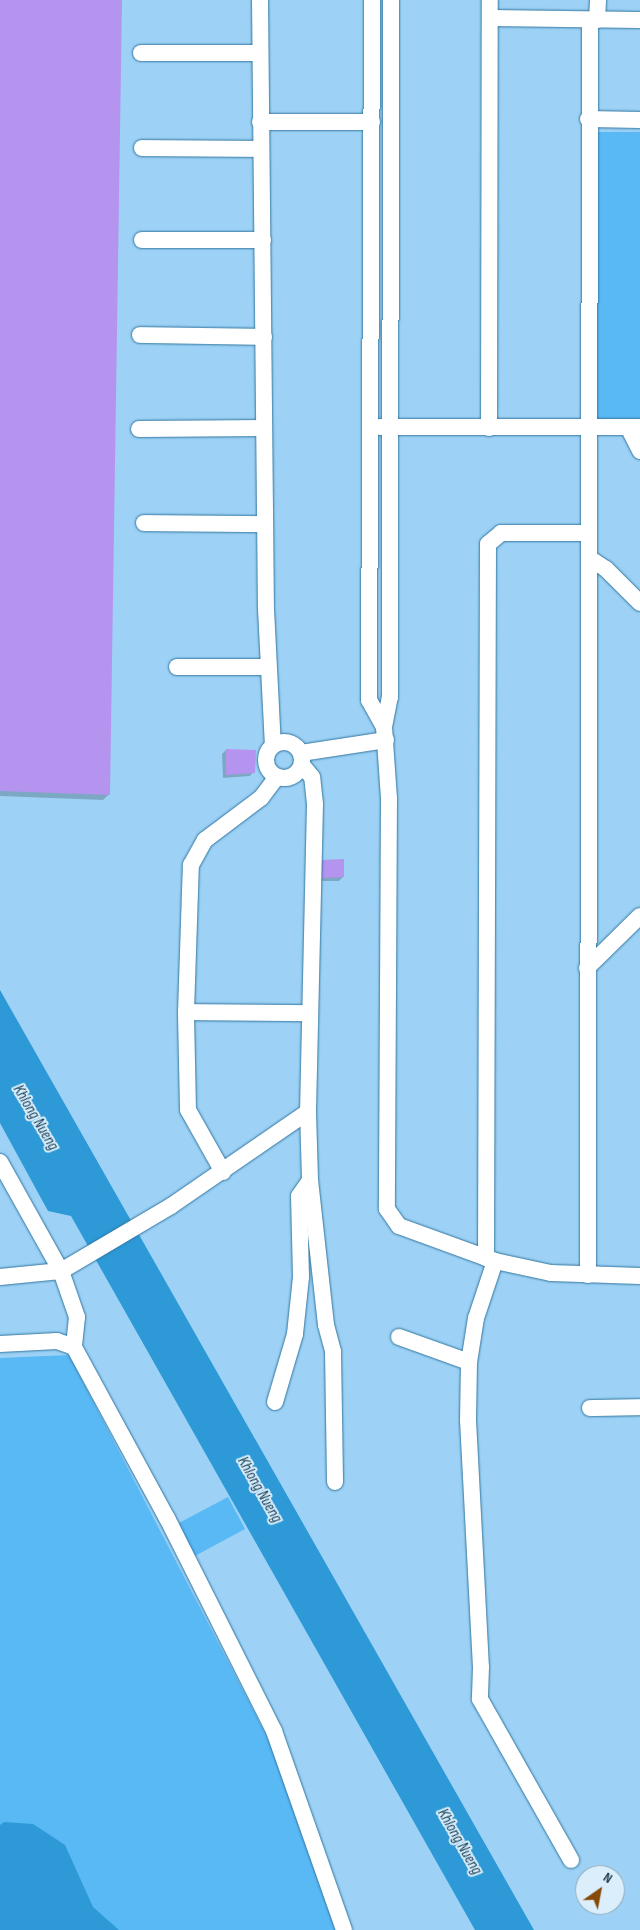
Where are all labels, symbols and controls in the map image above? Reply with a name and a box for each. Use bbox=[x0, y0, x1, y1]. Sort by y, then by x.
water label: Khlong Nueng bbox=[8, 1082, 62, 1154]
water label: Khlong Nueng bbox=[232, 1454, 286, 1526]
water label: Khlong Nueng bbox=[432, 1806, 486, 1878]
north arrow bbox=[575, 1865, 625, 1915]
text: N bbox=[600, 1869, 616, 1887]

